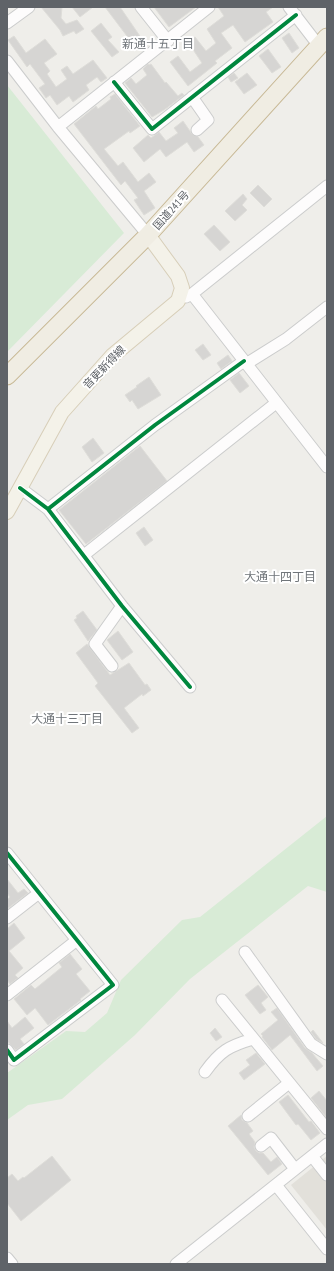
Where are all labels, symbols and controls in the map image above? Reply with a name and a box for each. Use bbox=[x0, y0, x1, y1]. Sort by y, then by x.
district label: 新通十五丁目 bbox=[122, 36, 194, 51]
street label: 国道241号 bbox=[150, 188, 192, 232]
street label: 音更新得線 bbox=[80, 342, 128, 392]
district label: 大通十四丁目 bbox=[244, 569, 316, 584]
district label: 大通十三丁目 bbox=[31, 711, 103, 726]

